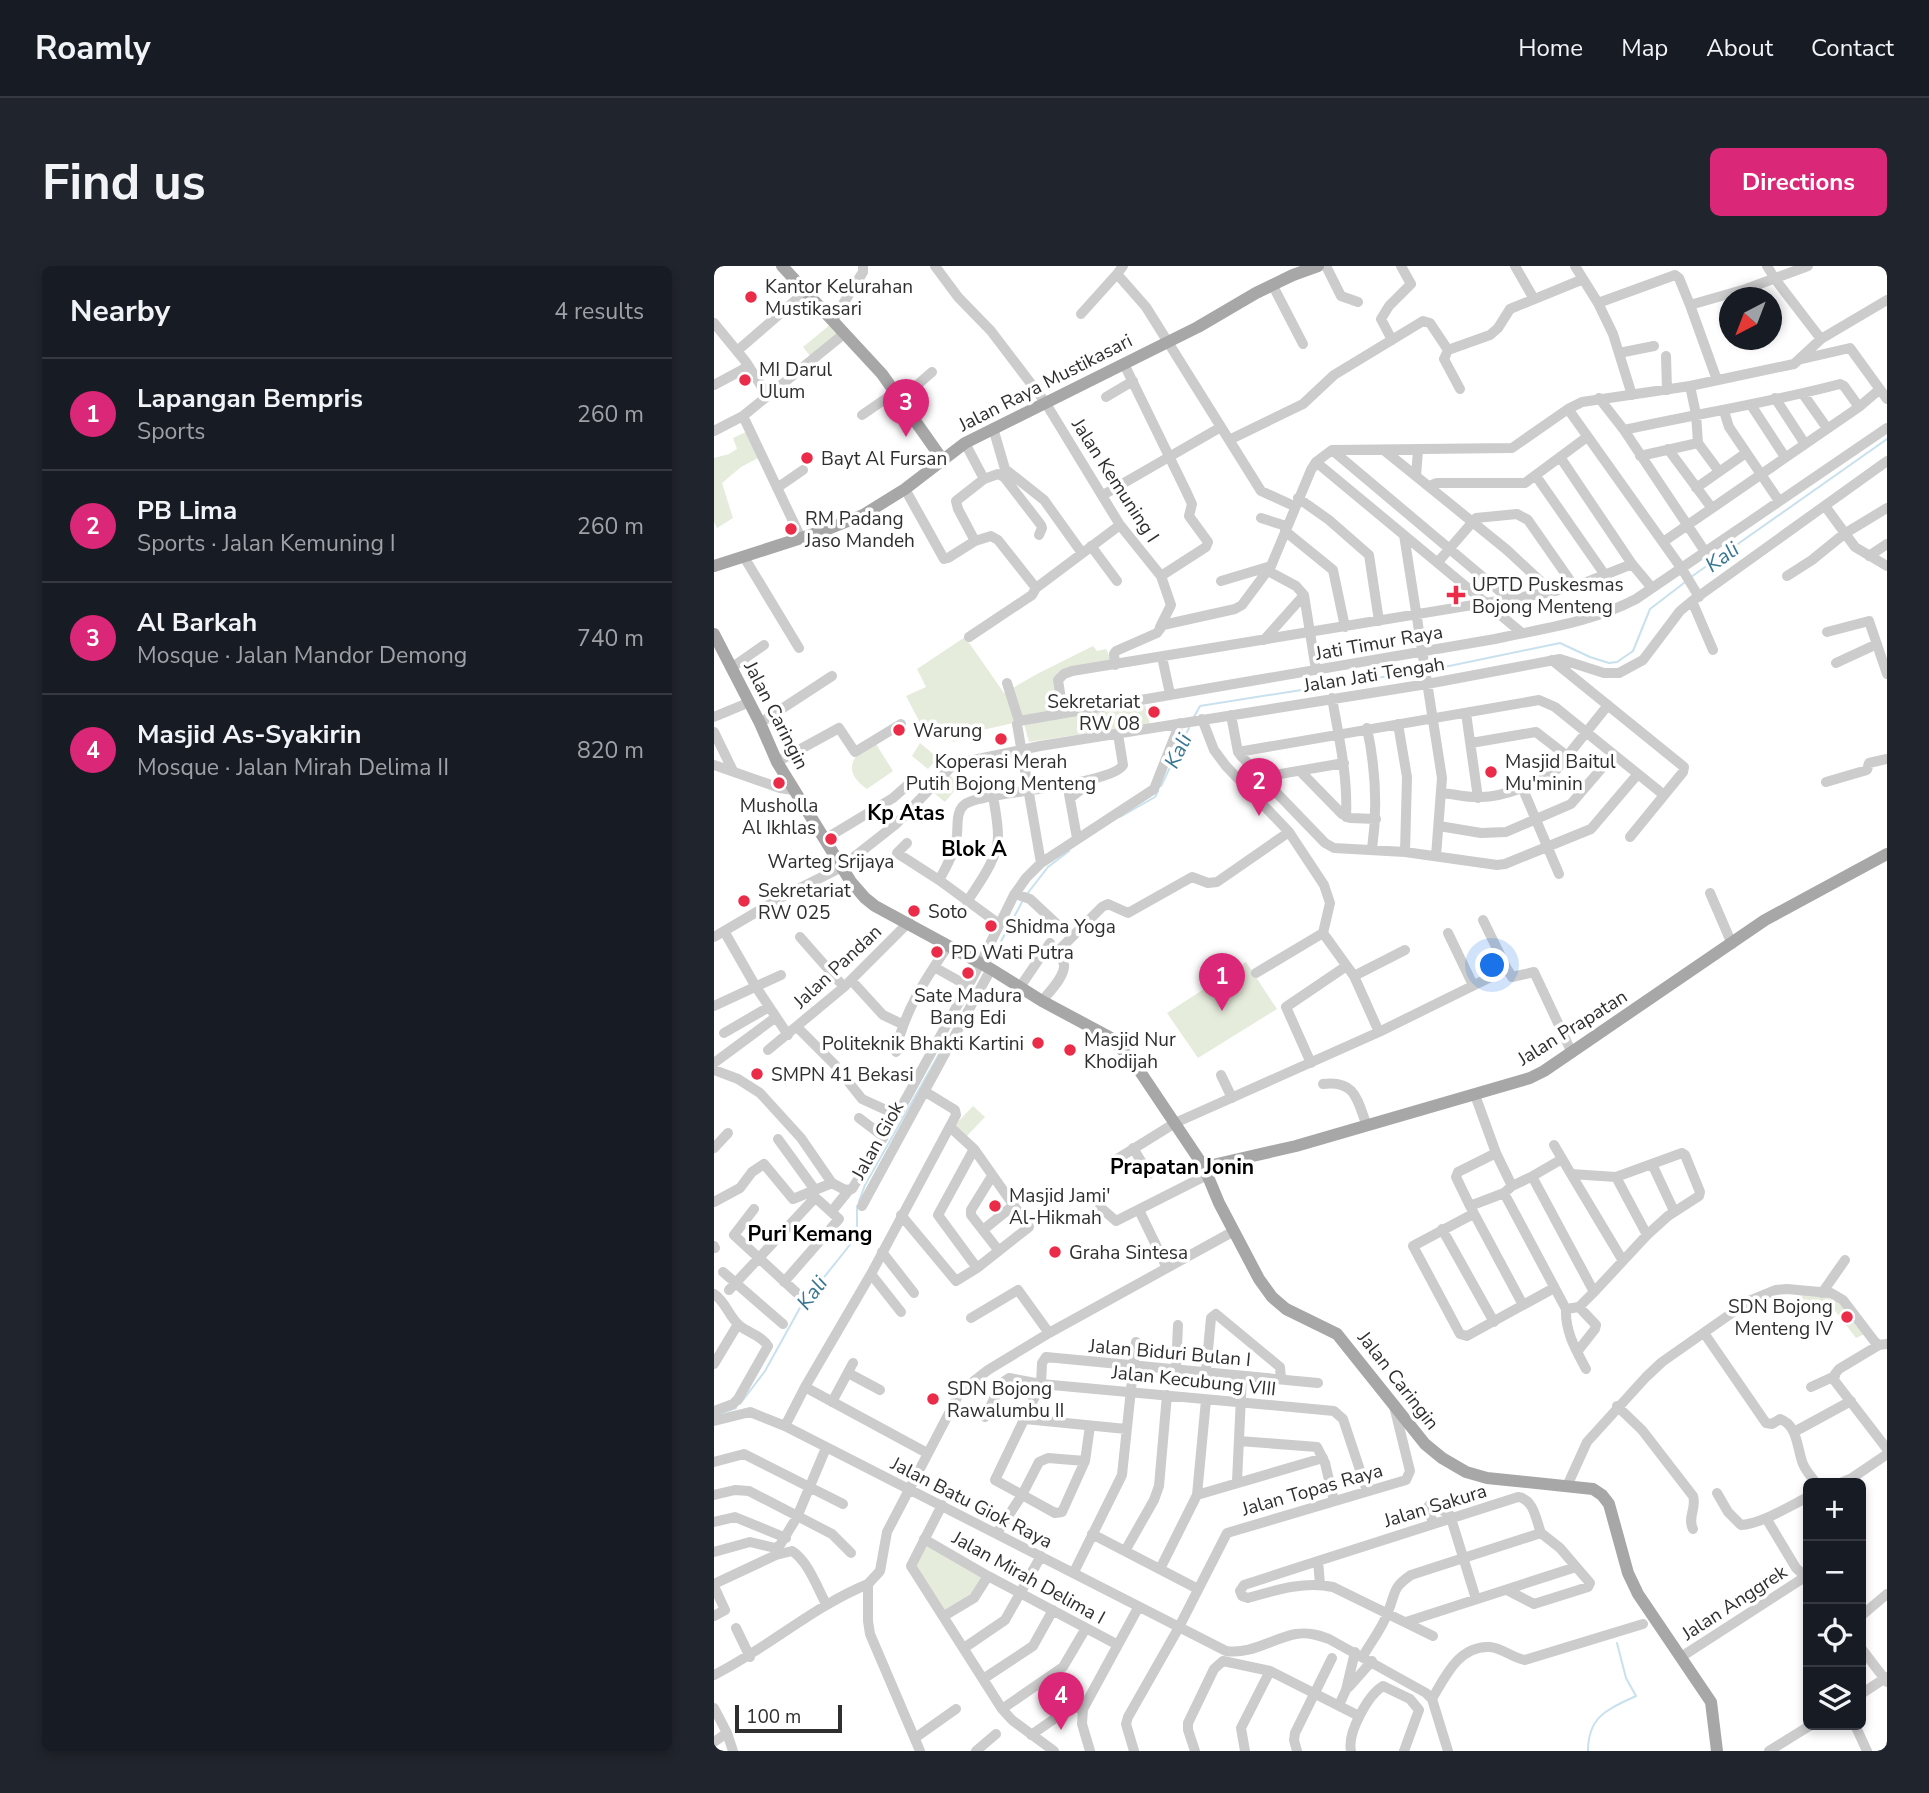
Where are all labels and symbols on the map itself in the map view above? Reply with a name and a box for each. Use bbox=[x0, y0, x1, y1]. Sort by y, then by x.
place label: Kantor Kelurahan Mustikasari bbox=[765, 274, 913, 322]
north arrow bbox=[1719, 287, 1782, 350]
marker: Kantor Kelurahan Mustikasari bbox=[743, 289, 759, 305]
street label: Jalan Raya Mustikasari bbox=[953, 328, 1137, 438]
place label: MI Darul Ulum bbox=[759, 357, 833, 405]
marker: MI Darul Ulum bbox=[737, 372, 753, 388]
pin: 3 bbox=[883, 379, 929, 437]
street label: Jalan Kemuning I bbox=[1065, 413, 1165, 548]
place label: Bayt Al Fursan bbox=[821, 446, 947, 472]
marker: Bayt Al Fursan bbox=[799, 450, 815, 466]
place label: RM Padang Jaso Mandeh bbox=[804, 506, 915, 554]
marker: RM Padang Jaso Mandeh bbox=[783, 521, 799, 537]
water label: Kali bbox=[1699, 535, 1745, 579]
place label: UPTD Puskesmas Bojong Menteng bbox=[1472, 572, 1624, 620]
marker: UPTD Puskesmas Bojong Menteng bbox=[1446, 585, 1466, 605]
street label: Jati Timur Raya bbox=[1312, 619, 1445, 667]
street label: Jalan Jati Tengah bbox=[1301, 651, 1447, 699]
street label: Jalan Caringin bbox=[737, 656, 815, 774]
place label: Sekretariat RW 08 bbox=[1047, 689, 1140, 737]
marker: Sekretariat RW 08 bbox=[1146, 704, 1162, 720]
place label: Warung bbox=[913, 718, 982, 744]
marker: Warung bbox=[891, 722, 907, 738]
water label: Kali bbox=[1158, 728, 1199, 773]
marker: Koperasi Merah Putih Bojong Menteng bbox=[993, 731, 1009, 747]
place label: Koperasi Merah Putih Bojong Menteng bbox=[906, 749, 1096, 797]
place label: Masjid Baitul Mu'minin bbox=[1505, 749, 1616, 797]
pin: 2 bbox=[1236, 758, 1282, 816]
marker: Masjid Baitul Mu'minin bbox=[1483, 764, 1499, 780]
marker: Musholla Al Ikhlas bbox=[771, 775, 787, 791]
place label: Musholla Al Ikhlas bbox=[740, 793, 818, 841]
district label: Kp Atas bbox=[867, 799, 945, 827]
marker: Warteg Srijaya bbox=[823, 831, 839, 847]
district label: Blok A bbox=[941, 835, 1007, 863]
place label: Warteg Srijaya bbox=[768, 849, 894, 875]
place label: Sekretariat RW 025 bbox=[758, 878, 851, 926]
marker: Sekretariat RW 025 bbox=[736, 893, 752, 909]
place label: Soto bbox=[928, 899, 967, 925]
marker: Soto bbox=[906, 903, 922, 919]
place label: Shidma Yoga bbox=[1005, 914, 1116, 940]
marker: Shidma Yoga bbox=[983, 918, 999, 934]
street label: Jalan Pandan bbox=[787, 919, 887, 1015]
place label: PD Wati Putra bbox=[951, 940, 1074, 966]
marker: PD Wati Putra bbox=[929, 944, 945, 960]
your location bbox=[1475, 948, 1509, 982]
pin: 1 bbox=[1199, 953, 1245, 1011]
marker: Sate Madura Bang Edi bbox=[960, 965, 976, 981]
place label: Sate Madura Bang Edi bbox=[914, 983, 1022, 1031]
street label: Jalan Prapatan bbox=[1512, 984, 1632, 1072]
place label: Masjid Nur Khodijah bbox=[1084, 1027, 1176, 1075]
place label: Politeknik Bhakti Kartini bbox=[822, 1031, 1024, 1057]
marker: Politeknik Bhakti Kartini bbox=[1030, 1035, 1046, 1051]
marker: Masjid Nur Khodijah bbox=[1062, 1042, 1078, 1058]
place label: SMPN 41 Bekasi bbox=[771, 1062, 914, 1088]
marker: SMPN 41 Bekasi bbox=[749, 1066, 765, 1082]
street label: Jalan Giok bbox=[845, 1096, 910, 1185]
district label: Prapatan Jonin bbox=[1110, 1153, 1254, 1181]
place label: Masjid Jami' Al-Hikmah bbox=[1009, 1183, 1110, 1231]
marker: Masjid Jami' Al-Hikmah bbox=[987, 1198, 1003, 1214]
district label: Puri Kemang bbox=[748, 1220, 872, 1248]
place label: Graha Sintesa bbox=[1069, 1240, 1188, 1266]
marker: Graha Sintesa bbox=[1047, 1244, 1063, 1260]
water label: Kali bbox=[790, 1270, 834, 1316]
place label: SDN Bojong Menteng IV bbox=[1728, 1294, 1834, 1342]
marker: SDN Bojong Menteng IV bbox=[1839, 1309, 1855, 1325]
street label: Jalan Caringin bbox=[1351, 1325, 1445, 1435]
street label: Jalan Biduri Bulan I bbox=[1087, 1333, 1252, 1373]
street label: Jalan Kecubung VIII bbox=[1109, 1359, 1277, 1403]
place label: SDN Bojong Rawalumbu II bbox=[947, 1376, 1064, 1424]
marker: SDN Bojong Rawalumbu II bbox=[925, 1391, 941, 1407]
street label: Jalan Batu Giok Raya bbox=[885, 1450, 1057, 1555]
street label: Jalan Topas Raya bbox=[1238, 1457, 1386, 1523]
street label: Jalan Sakura bbox=[1380, 1478, 1490, 1534]
street label: Jalan Mirah Delima I bbox=[947, 1525, 1110, 1631]
street label: Jalan Anggrek bbox=[1676, 1559, 1793, 1647]
pin: 4 bbox=[1038, 1672, 1084, 1730]
scale bar bbox=[735, 1702, 842, 1734]

